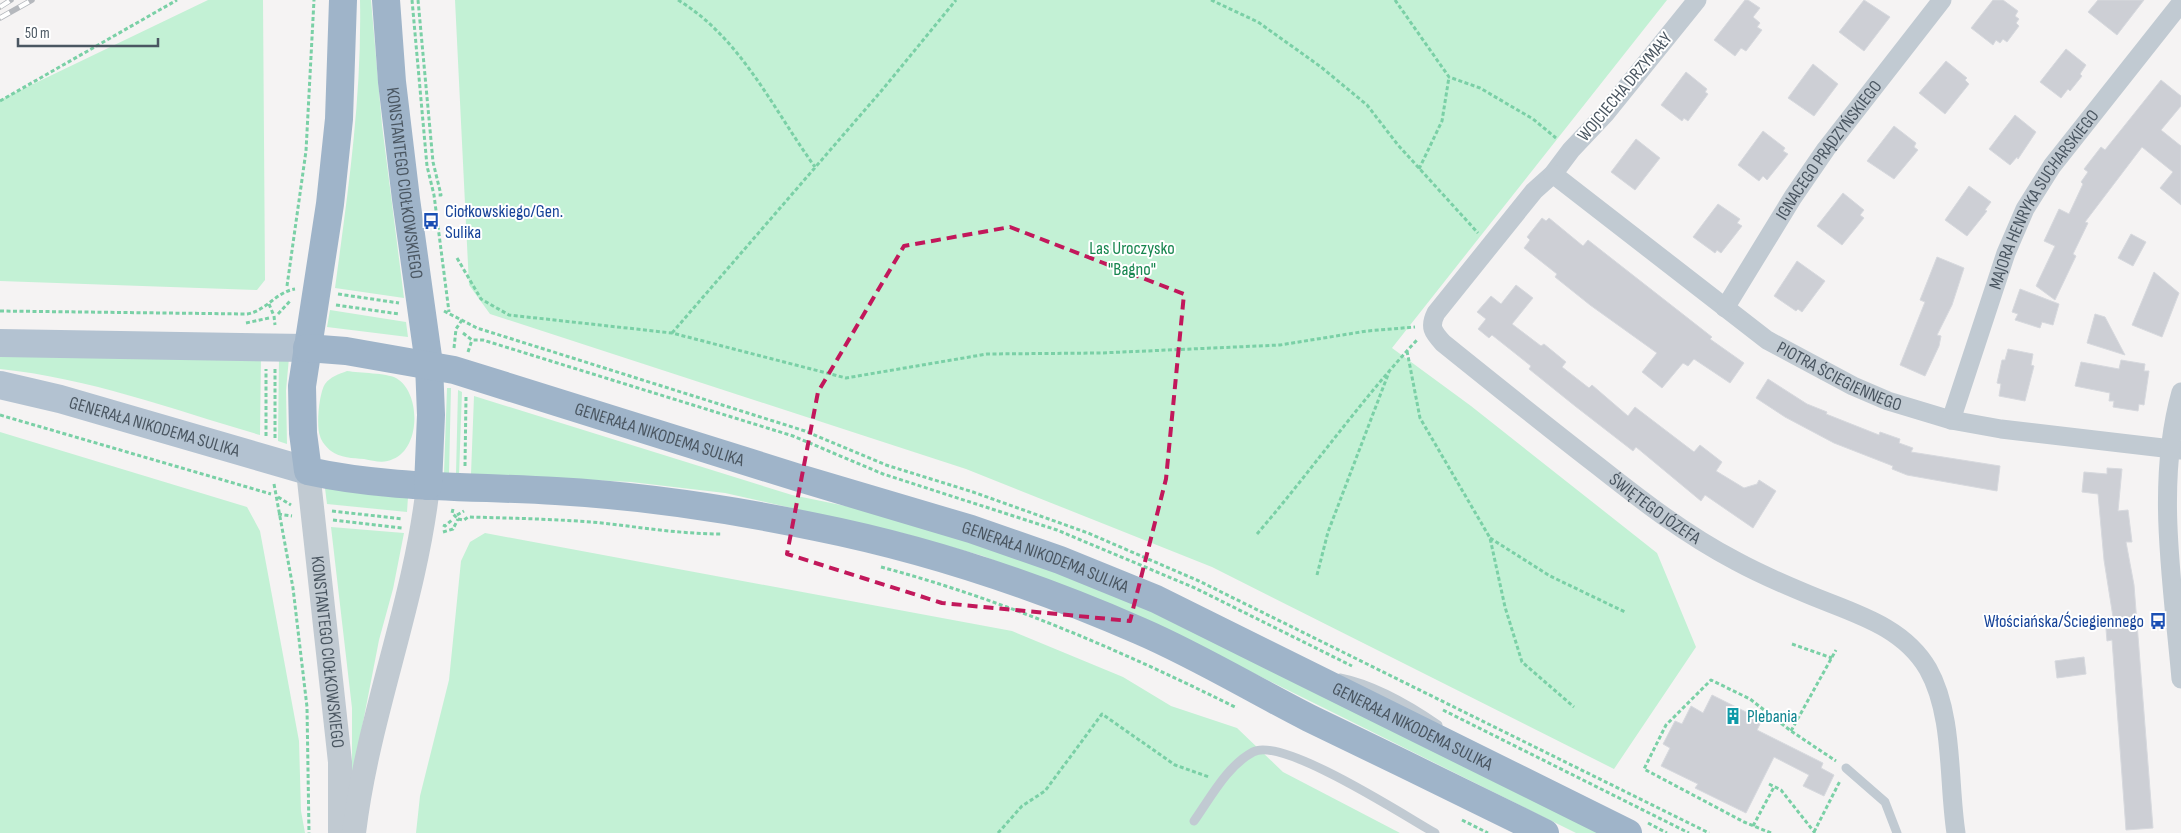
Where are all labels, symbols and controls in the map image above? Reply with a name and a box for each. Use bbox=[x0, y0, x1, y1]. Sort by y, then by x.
scale bar bbox=[18, 15, 158, 47]
text: 50 m bbox=[25, 24, 50, 43]
street label: WOJCIECHA DRZYMAŁY bbox=[1573, 28, 1677, 146]
street label: IGNACEGO PRĄDZYŃSKIEGO bbox=[1771, 76, 1886, 224]
street label: KONSTANTEGO CIOŁKOWSKIEGO bbox=[382, 86, 428, 280]
street label: MAJORA HENRYKA SUCHARSKIEGO bbox=[1984, 105, 2103, 292]
place label: Ciołkowskiego/Gen. Sulika bbox=[445, 201, 563, 243]
bus stop icon: Ciołkowskiego/Gen. Sulika bbox=[421, 211, 441, 231]
park label: Las Uroczysko "Bagno" bbox=[1089, 238, 1175, 280]
street label: PIOTRA ŚCIEGIENNEGO bbox=[1773, 337, 1904, 415]
street label: GENERAŁA NIKODEMA SULIKA bbox=[67, 392, 242, 461]
street label: GENERAŁA NIKODEMA SULIKA bbox=[572, 398, 747, 471]
street label: ŚWIĘTEGO JÓZEFA bbox=[1605, 468, 1705, 549]
street label: GENERAŁA NIKODEMA SULIKA bbox=[959, 516, 1132, 597]
street label: KONSTANTEGO CIOŁKOWSKIEGO bbox=[307, 555, 349, 749]
place label: Włościańska/Ściegiennego bbox=[1984, 611, 2144, 632]
bus stop icon: Włościańska/Ściegiennego bbox=[2148, 611, 2168, 631]
street label: GENERAŁA NIKODEMA SULIKA bbox=[1329, 678, 1497, 775]
building icon: Plebania bbox=[1723, 706, 1743, 726]
place label: Plebania bbox=[1747, 706, 1798, 727]

